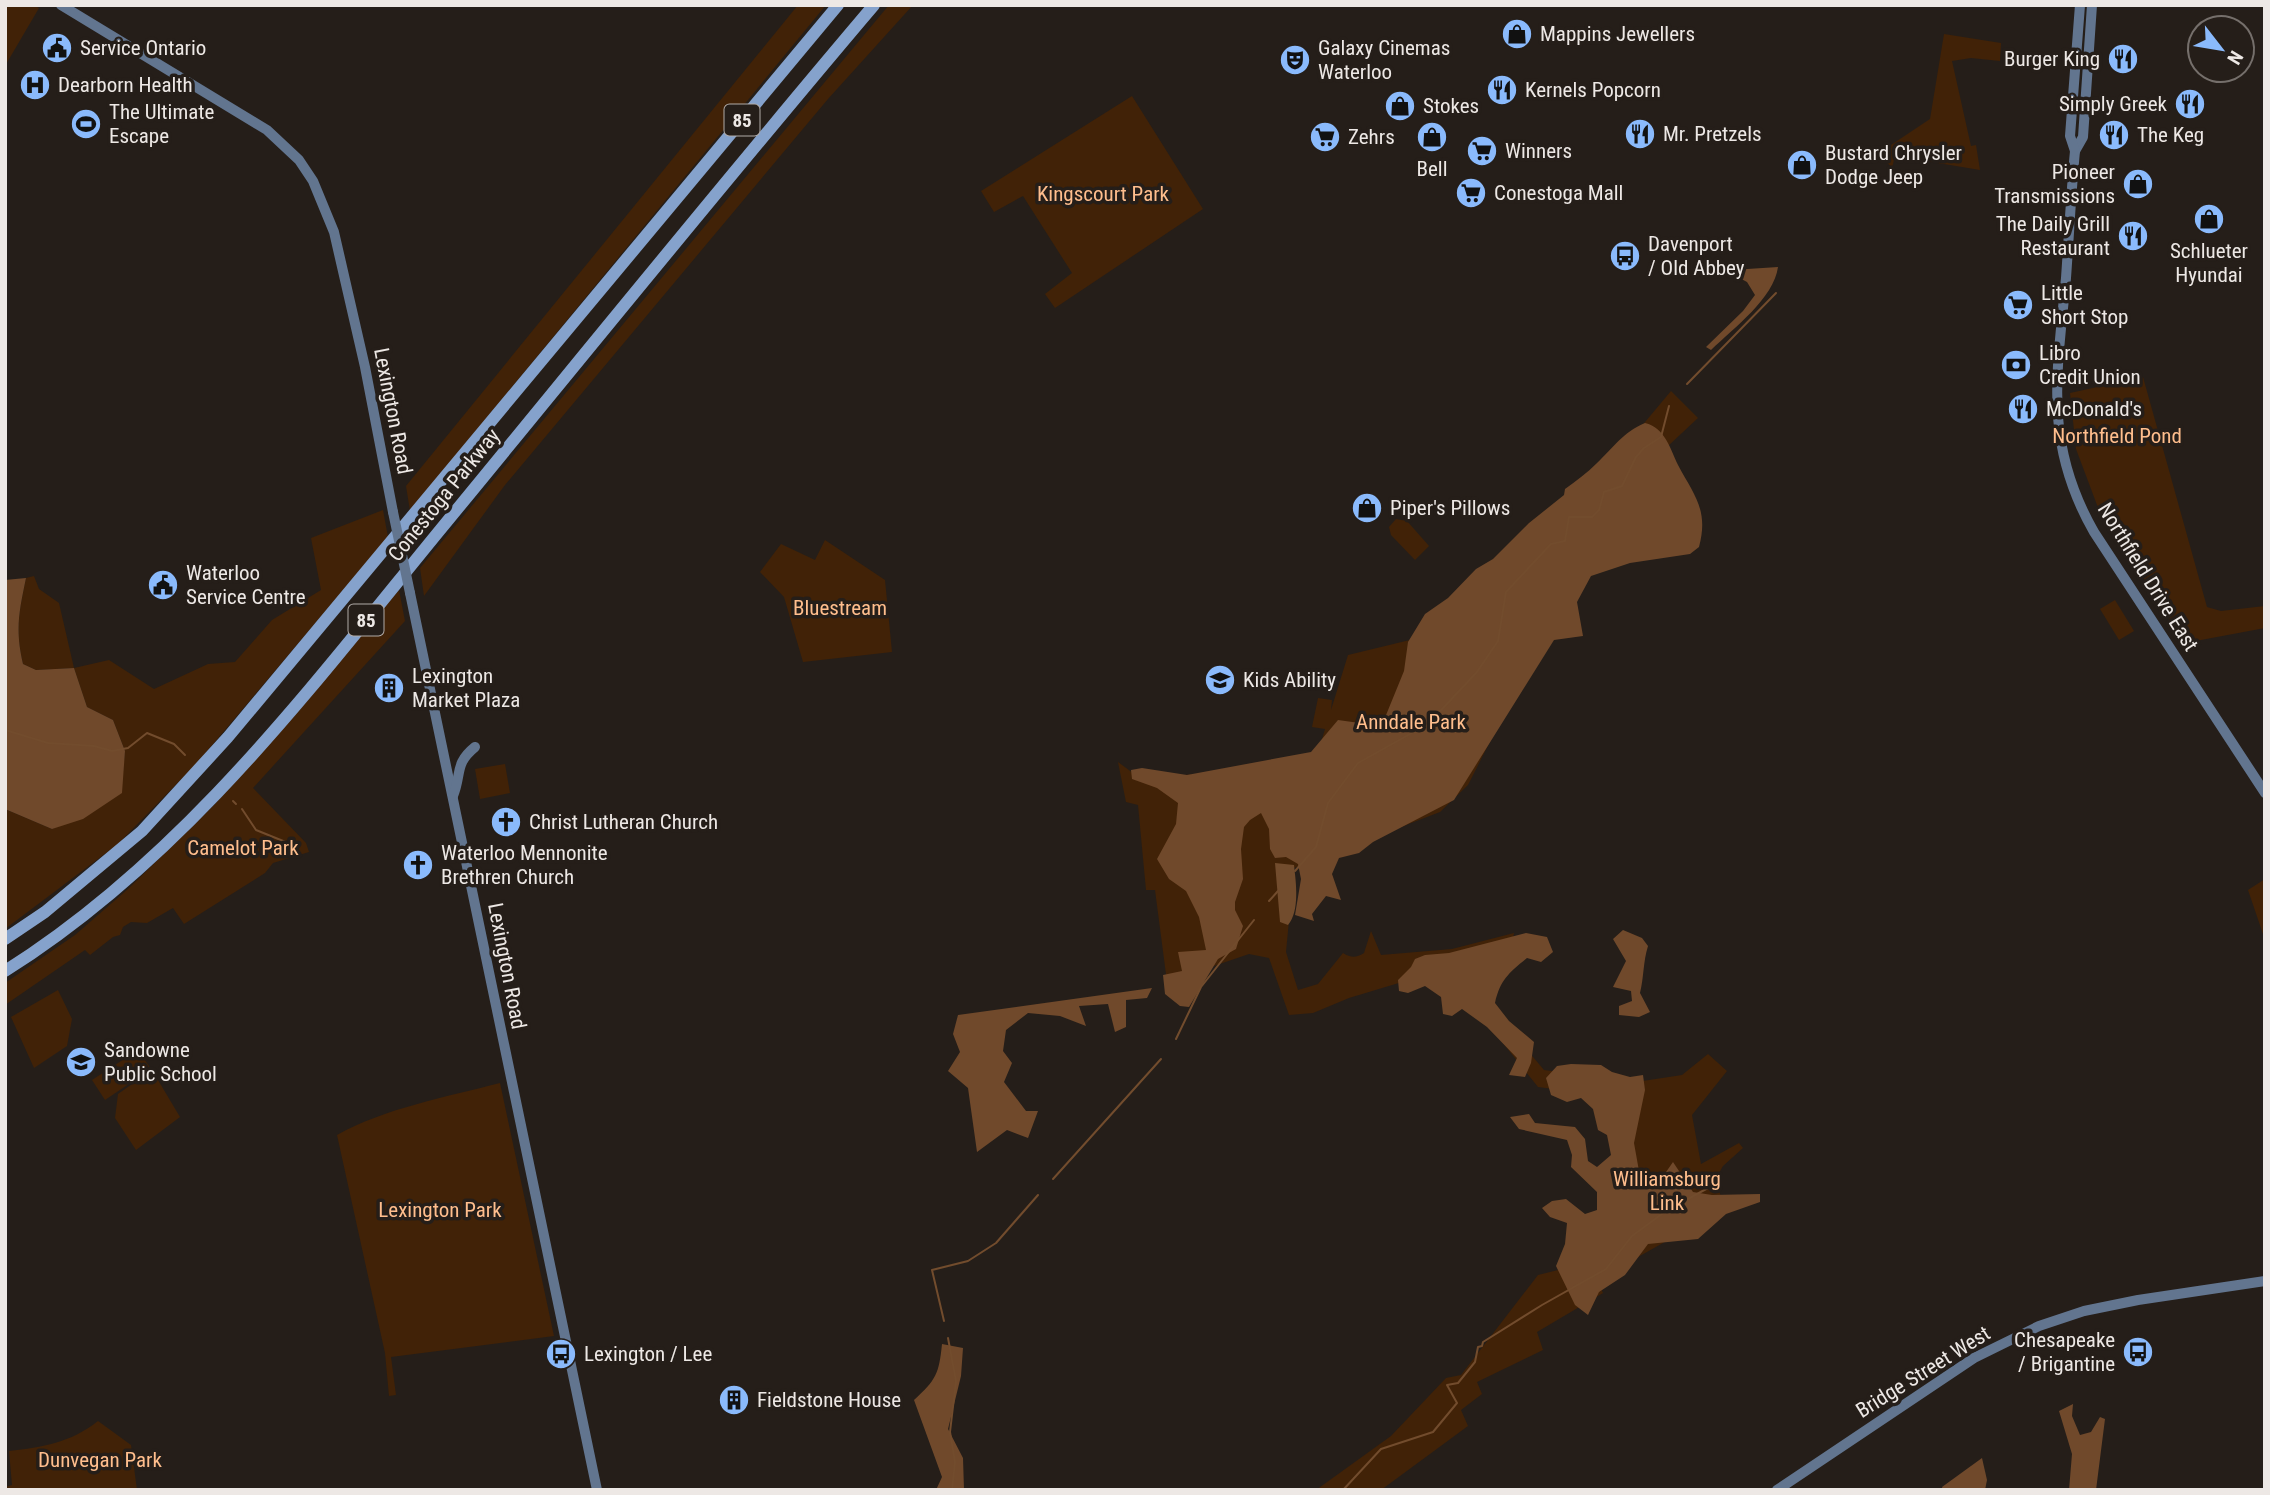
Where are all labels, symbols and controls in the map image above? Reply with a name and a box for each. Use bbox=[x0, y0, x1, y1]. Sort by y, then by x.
north arrow bbox=[2186, 14, 2256, 84]
shop icon: Mappins Jewellers bbox=[1500, 17, 1534, 51]
place label: Mappins Jewellers bbox=[1540, 22, 1695, 46]
public building icon: Service Ontario bbox=[40, 31, 74, 65]
place label: Service Ontario bbox=[80, 36, 206, 60]
place label: Galaxy Cinemas Waterloo bbox=[1318, 36, 1450, 84]
restaurant icon: Burger King bbox=[2106, 42, 2140, 76]
theatre icon: Galaxy Cinemas Waterloo bbox=[1278, 43, 1312, 77]
place label: Burger King bbox=[2004, 47, 2100, 71]
text: N bbox=[2222, 47, 2248, 68]
hospital icon: Dearborn Health bbox=[18, 68, 52, 102]
place label: Dearborn Health bbox=[58, 73, 193, 97]
restaurant icon: Kernels Popcorn bbox=[1485, 73, 1519, 107]
place label: Kernels Popcorn bbox=[1525, 78, 1661, 102]
restaurant icon: Simply Greek bbox=[2173, 87, 2207, 121]
shop icon: Stokes bbox=[1383, 89, 1417, 123]
place label: Simply Greek bbox=[2059, 92, 2168, 116]
place label: Stokes bbox=[1423, 94, 1479, 118]
place label: The Ultimate Escape bbox=[109, 100, 214, 148]
road number: 85 bbox=[724, 104, 760, 136]
sports icon: The Ultimate Escape bbox=[69, 107, 103, 141]
restaurant icon: Mr. Pretzels bbox=[1623, 117, 1657, 151]
restaurant icon: The Keg bbox=[2097, 118, 2131, 152]
supermarket icon: Zehrs bbox=[1308, 120, 1342, 154]
shop icon: Bell bbox=[1415, 120, 1449, 154]
place label: Mr. Pretzels bbox=[1663, 122, 1762, 146]
place label: The Keg bbox=[2137, 123, 2204, 147]
place label: Zehrs bbox=[1348, 125, 1395, 149]
supermarket icon: Winners bbox=[1465, 134, 1499, 168]
place label: Winners bbox=[1505, 139, 1572, 163]
place label: Bustard Chrysler Dodge Jeep bbox=[1825, 141, 1962, 189]
shop icon: Bustard Chrysler Dodge Jeep bbox=[1785, 148, 1819, 182]
place label: Bell bbox=[1417, 157, 1447, 181]
place label: Pioneer Transmissions bbox=[1994, 160, 2115, 208]
shop icon: Pioneer Transmissions bbox=[2121, 167, 2155, 201]
supermarket icon: Conestoga Mall bbox=[1454, 176, 1488, 210]
place label: Conestoga Mall bbox=[1494, 181, 1623, 205]
park label: Kingscourt Park bbox=[1037, 182, 1170, 206]
shop icon: Schlueter Hyundai bbox=[2192, 202, 2226, 236]
place label: The Daily Grill Restaurant bbox=[1996, 212, 2110, 260]
restaurant icon: The Daily Grill Restaurant bbox=[2116, 219, 2150, 253]
place label: Davenport / Old Abbey bbox=[1648, 232, 1745, 280]
bus stop icon: Davenport / Old Abbey bbox=[1608, 239, 1642, 273]
place label: Schlueter Hyundai bbox=[2170, 239, 2248, 287]
place label: Little Short Stop bbox=[2041, 281, 2128, 329]
supermarket icon: Little Short Stop bbox=[2001, 288, 2035, 322]
place label: Libro Credit Union bbox=[2039, 341, 2141, 389]
street label: Lexington Road bbox=[369, 346, 417, 476]
bank icon: Libro Credit Union bbox=[1999, 348, 2033, 382]
restaurant icon: McDonald's bbox=[2006, 392, 2040, 426]
place label: McDonald's bbox=[2046, 397, 2142, 421]
street label: Conestoga Parkway bbox=[383, 424, 505, 566]
park label: Northfield Pond bbox=[2052, 424, 2182, 448]
shop icon: Piper's Pillows bbox=[1350, 491, 1384, 525]
place label: Piper's Pillows bbox=[1390, 496, 1510, 520]
street label: Northfield Drive East bbox=[2093, 499, 2203, 655]
place label: Waterloo Service Centre bbox=[186, 561, 306, 609]
public building icon: Waterloo Service Centre bbox=[146, 568, 180, 602]
park label: Bluestream bbox=[793, 596, 887, 620]
road number: 85 bbox=[348, 604, 384, 636]
school or university icon: Kids Ability bbox=[1203, 663, 1237, 697]
place label: Lexington Market Plaza bbox=[412, 664, 520, 712]
place label: Kids Ability bbox=[1243, 668, 1336, 692]
building icon: Lexington Market Plaza bbox=[372, 671, 406, 705]
park label: Anndale Park bbox=[1356, 710, 1466, 734]
church icon: Christ Lutheran Church bbox=[489, 805, 523, 839]
place label: Christ Lutheran Church bbox=[529, 810, 718, 834]
park label: Camelot Park bbox=[187, 836, 299, 860]
place label: Waterloo Mennonite Brethren Church bbox=[441, 841, 608, 889]
church icon: Waterloo Mennonite Brethren Church bbox=[401, 848, 435, 882]
street label: Lexington Road bbox=[483, 901, 531, 1031]
place label: Sandowne Public School bbox=[104, 1038, 217, 1086]
school or university icon: Sandowne Public School bbox=[64, 1045, 98, 1079]
park label: Williamsburg Link bbox=[1613, 1167, 1721, 1215]
park label: Lexington Park bbox=[378, 1198, 502, 1222]
street label: Bridge Street West bbox=[1852, 1321, 1994, 1423]
place label: Chesapeake / Brigantine bbox=[2014, 1328, 2115, 1376]
bus stop icon: Chesapeake / Brigantine bbox=[2121, 1335, 2155, 1369]
bus stop icon: Lexington / Lee bbox=[544, 1337, 578, 1371]
place label: Lexington / Lee bbox=[584, 1342, 712, 1366]
building icon: Fieldstone House bbox=[717, 1383, 751, 1417]
place label: Fieldstone House bbox=[757, 1388, 901, 1412]
park label: Dunvegan Park bbox=[38, 1448, 162, 1472]

